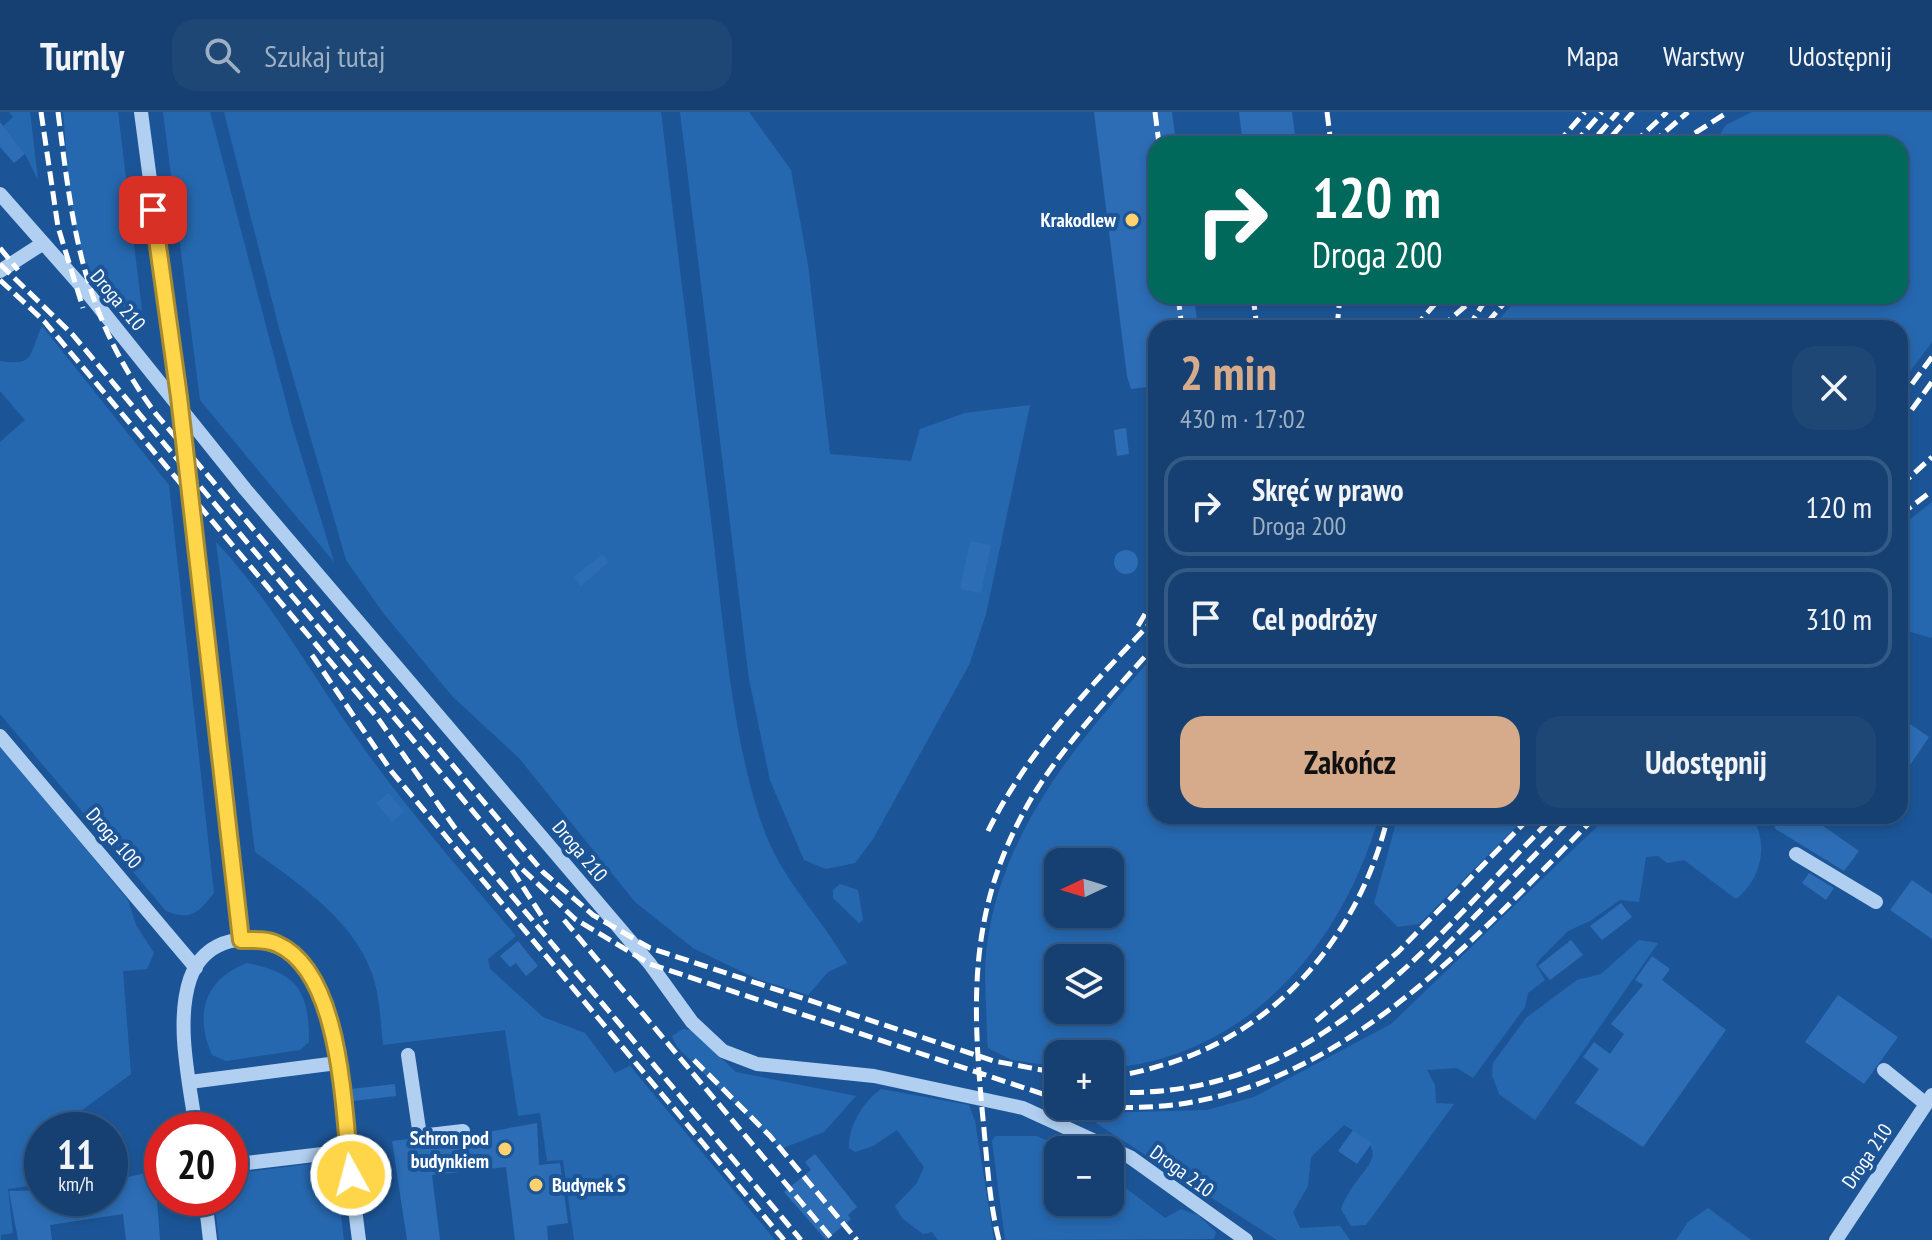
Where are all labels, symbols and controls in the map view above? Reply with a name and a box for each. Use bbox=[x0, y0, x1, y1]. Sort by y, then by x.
search box bbox=[172, 19, 732, 91]
text: Turnly bbox=[40, 31, 124, 80]
icon: search bbox=[200, 33, 244, 77]
text: Szukaj tutaj bbox=[264, 36, 385, 75]
text: Mapa bbox=[1567, 37, 1619, 74]
text: Warstwy bbox=[1663, 37, 1744, 74]
text: Udostępnij bbox=[1788, 37, 1892, 74]
text: 120 m bbox=[1312, 161, 1441, 233]
icon: right bbox=[1180, 168, 1284, 272]
pin bbox=[119, 176, 187, 244]
icon: arrive bbox=[131, 188, 175, 232]
place label: Krakodlew bbox=[1041, 207, 1117, 233]
marker: Krakodlew bbox=[1123, 211, 1141, 229]
text: Droga 200 bbox=[1312, 231, 1443, 278]
street label: Droga 210 bbox=[85, 264, 151, 336]
text: 2 min bbox=[1180, 341, 1277, 403]
button: close bbox=[1792, 346, 1876, 430]
text: 430 m · 17:02 bbox=[1180, 402, 1306, 435]
text: Skręć w prawo bbox=[1252, 470, 1404, 509]
icon: right bbox=[1184, 484, 1228, 528]
text: 120 m bbox=[1806, 487, 1872, 526]
text: Droga 200 bbox=[1252, 509, 1346, 542]
icon: arrive bbox=[1184, 596, 1228, 640]
text: Cel podróży bbox=[1252, 599, 1377, 638]
text: 310 m bbox=[1806, 599, 1872, 638]
button: Zakończ bbox=[1180, 716, 1520, 808]
button: Udostępnij bbox=[1536, 716, 1876, 808]
street label: Droga 100 bbox=[80, 802, 148, 874]
street label: Droga 210 bbox=[547, 815, 613, 887]
north arrow bbox=[1044, 848, 1124, 928]
map controls bbox=[1044, 848, 1124, 1216]
button: layers bbox=[1044, 944, 1124, 1024]
button: + bbox=[1044, 1040, 1124, 1120]
speed limit sign: 20 bbox=[144, 1112, 248, 1216]
street label: Droga 210 bbox=[1836, 1119, 1898, 1193]
place label: Schron pod budynkiem bbox=[410, 1125, 489, 1174]
text: 11 bbox=[57, 1128, 95, 1180]
position arrow bbox=[309, 1133, 393, 1217]
button: − bbox=[1044, 1136, 1124, 1216]
street label: Droga 210 bbox=[1145, 1139, 1219, 1203]
marker: Schron pod budynkiem bbox=[496, 1140, 514, 1158]
text: km/h bbox=[58, 1171, 94, 1197]
place label: Budynek S bbox=[552, 1172, 626, 1198]
marker: Budynek S bbox=[527, 1176, 545, 1194]

